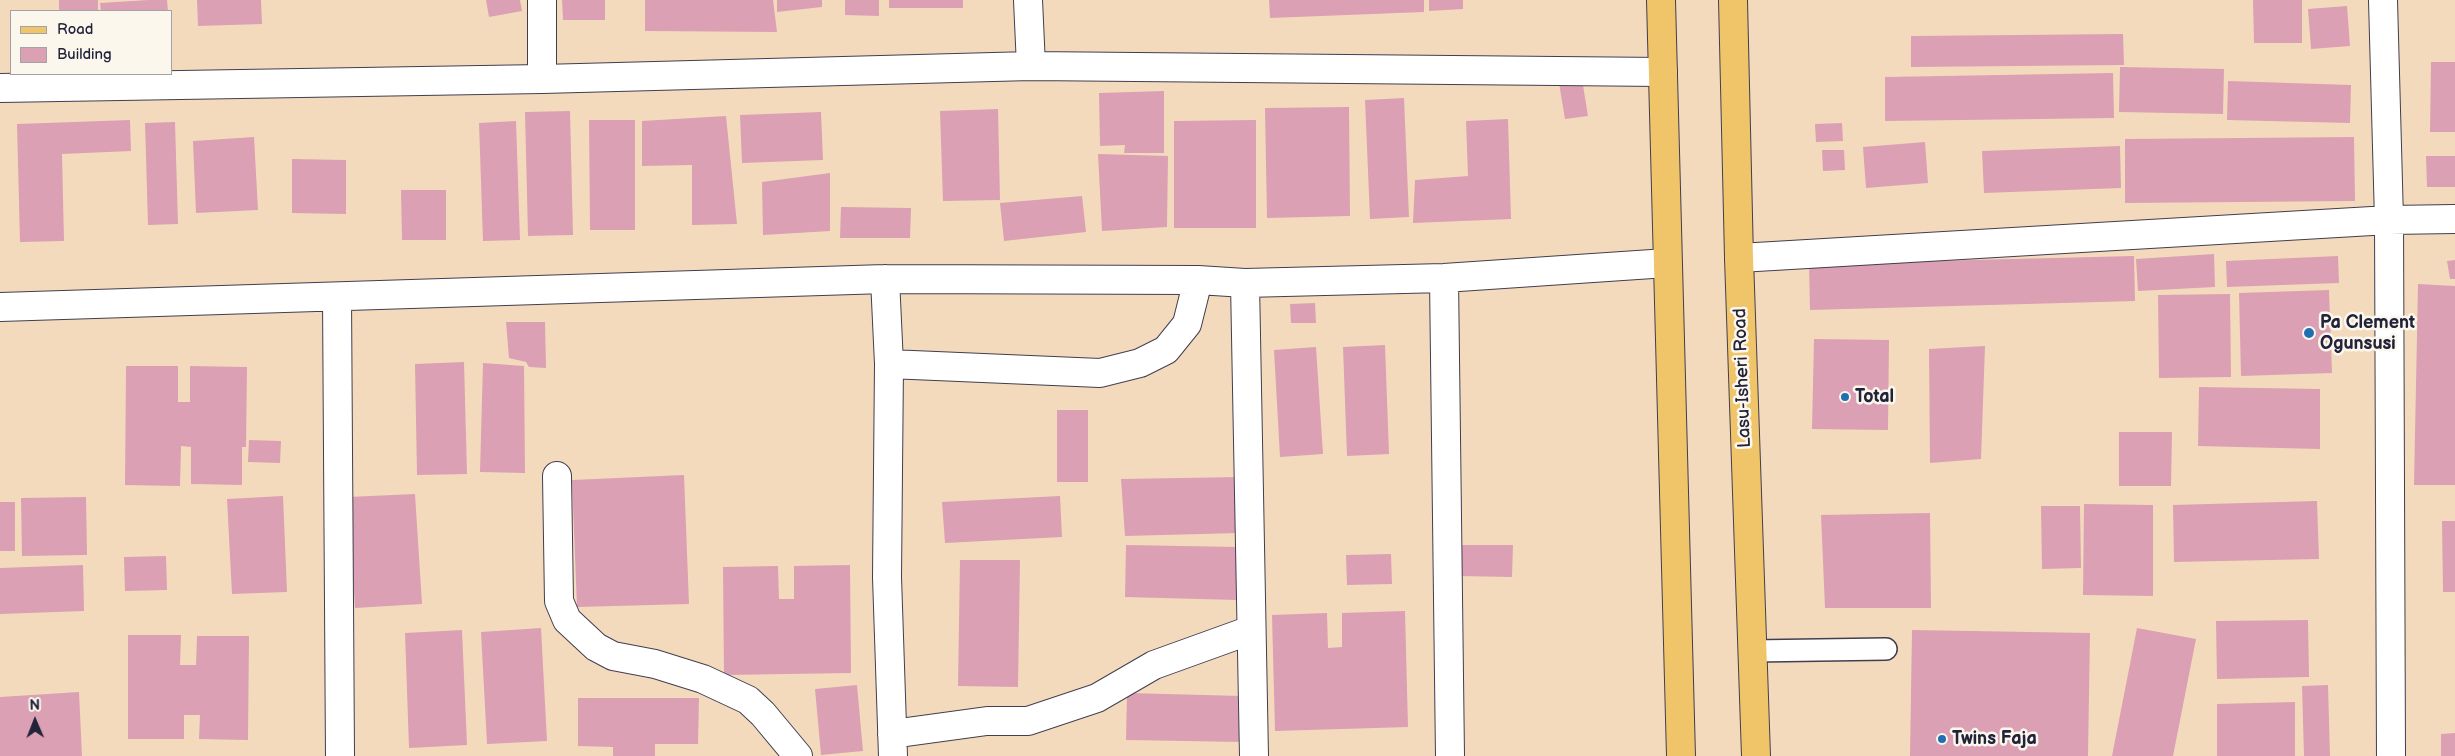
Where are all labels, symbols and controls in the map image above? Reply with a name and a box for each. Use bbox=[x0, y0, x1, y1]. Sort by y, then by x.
legend bbox=[10, 10, 172, 75]
text: Road bbox=[57, 20, 93, 39]
text: Building bbox=[57, 45, 112, 64]
street label: Lasu-Isheri Road bbox=[1730, 308, 1756, 448]
place label: Pa Clement Ogunsusi bbox=[2320, 312, 2415, 354]
marker: Pa Clement Ogunsusi bbox=[2302, 326, 2316, 340]
place label: Total bbox=[1855, 386, 1894, 408]
marker: Total bbox=[1839, 391, 1851, 403]
north arrow bbox=[10, 696, 60, 746]
text: N bbox=[29, 697, 40, 714]
place label: Twins Faja bbox=[1952, 728, 2037, 750]
marker: Twins Faja bbox=[1936, 733, 1948, 745]

